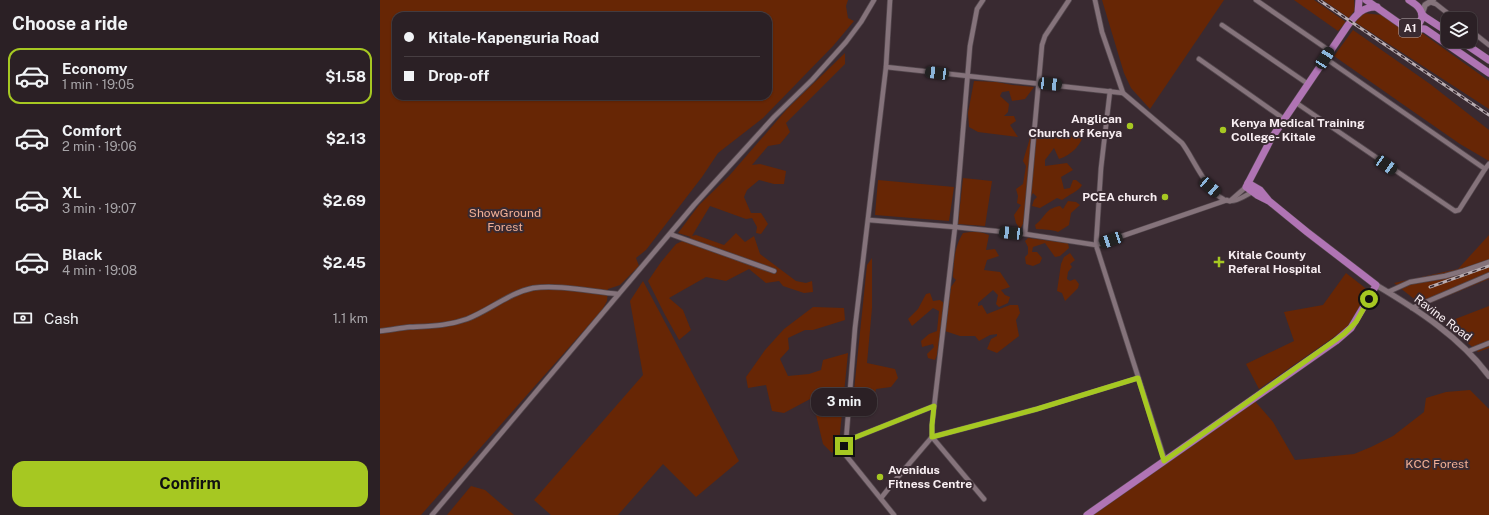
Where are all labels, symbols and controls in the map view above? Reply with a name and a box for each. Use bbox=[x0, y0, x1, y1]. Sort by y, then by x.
map controls bbox=[1441, 12, 1477, 48]
button: layers bbox=[1441, 12, 1477, 48]
text: Choose a ride bbox=[12, 13, 128, 34]
road number: A1 bbox=[1399, 19, 1421, 37]
text: Kitale-Kapenguria Road bbox=[428, 29, 599, 46]
car bbox=[1313, 45, 1337, 71]
icon: car bbox=[14, 58, 50, 94]
text: Economy bbox=[62, 60, 127, 77]
car bbox=[924, 66, 950, 80]
text: Drop-off bbox=[428, 67, 489, 84]
text: $1.58 bbox=[325, 68, 366, 85]
text: 1 min · 19:05 bbox=[62, 77, 134, 92]
car bbox=[1037, 77, 1063, 91]
place label: Anglican Church of Kenya bbox=[1028, 112, 1122, 140]
place label: Kenya Medical Training College- Kitale bbox=[1231, 116, 1365, 144]
icon: car bbox=[14, 120, 50, 156]
marker: Anglican Church of Kenya bbox=[1125, 121, 1135, 131]
text: Comfort bbox=[62, 122, 122, 139]
marker: Kenya Medical Training College- Kitale bbox=[1218, 125, 1228, 135]
text: $2.13 bbox=[326, 130, 366, 147]
text: 2 min · 19:06 bbox=[62, 139, 136, 154]
car bbox=[1373, 153, 1399, 177]
car bbox=[1197, 175, 1223, 199]
icon: car bbox=[14, 182, 50, 218]
text: XL bbox=[62, 184, 81, 201]
place label: PCEA church bbox=[1082, 190, 1157, 204]
text: $2.69 bbox=[322, 192, 366, 209]
marker: PCEA church bbox=[1160, 192, 1170, 202]
text: 3 min · 19:07 bbox=[62, 201, 136, 216]
park label: ShowGround Forest bbox=[469, 206, 541, 234]
car bbox=[998, 226, 1024, 240]
car bbox=[1098, 230, 1124, 250]
icon: car bbox=[14, 244, 50, 280]
text: Black bbox=[62, 246, 102, 263]
place label: Kitale County Referal Hospital bbox=[1228, 248, 1321, 276]
text: $2.45 bbox=[322, 254, 366, 271]
marker: Kitale County Referal Hospital bbox=[1213, 256, 1225, 268]
text: 4 min · 19:08 bbox=[62, 263, 137, 278]
route start bbox=[1360, 290, 1378, 308]
street label: Ravine Road bbox=[1411, 292, 1475, 344]
icon: cash bbox=[12, 307, 34, 329]
text: Cash bbox=[44, 310, 79, 327]
text: 1.1 km bbox=[333, 311, 368, 326]
callout: 3 min bbox=[811, 388, 877, 416]
text: 3 min bbox=[827, 394, 861, 409]
route end bbox=[835, 437, 853, 455]
park label: KCC Forest bbox=[1405, 457, 1469, 471]
button: Confirm bbox=[12, 461, 368, 507]
place label: Avenidus Fitness Centre bbox=[888, 463, 972, 491]
marker: Avenidus Fitness Centre bbox=[875, 472, 885, 482]

